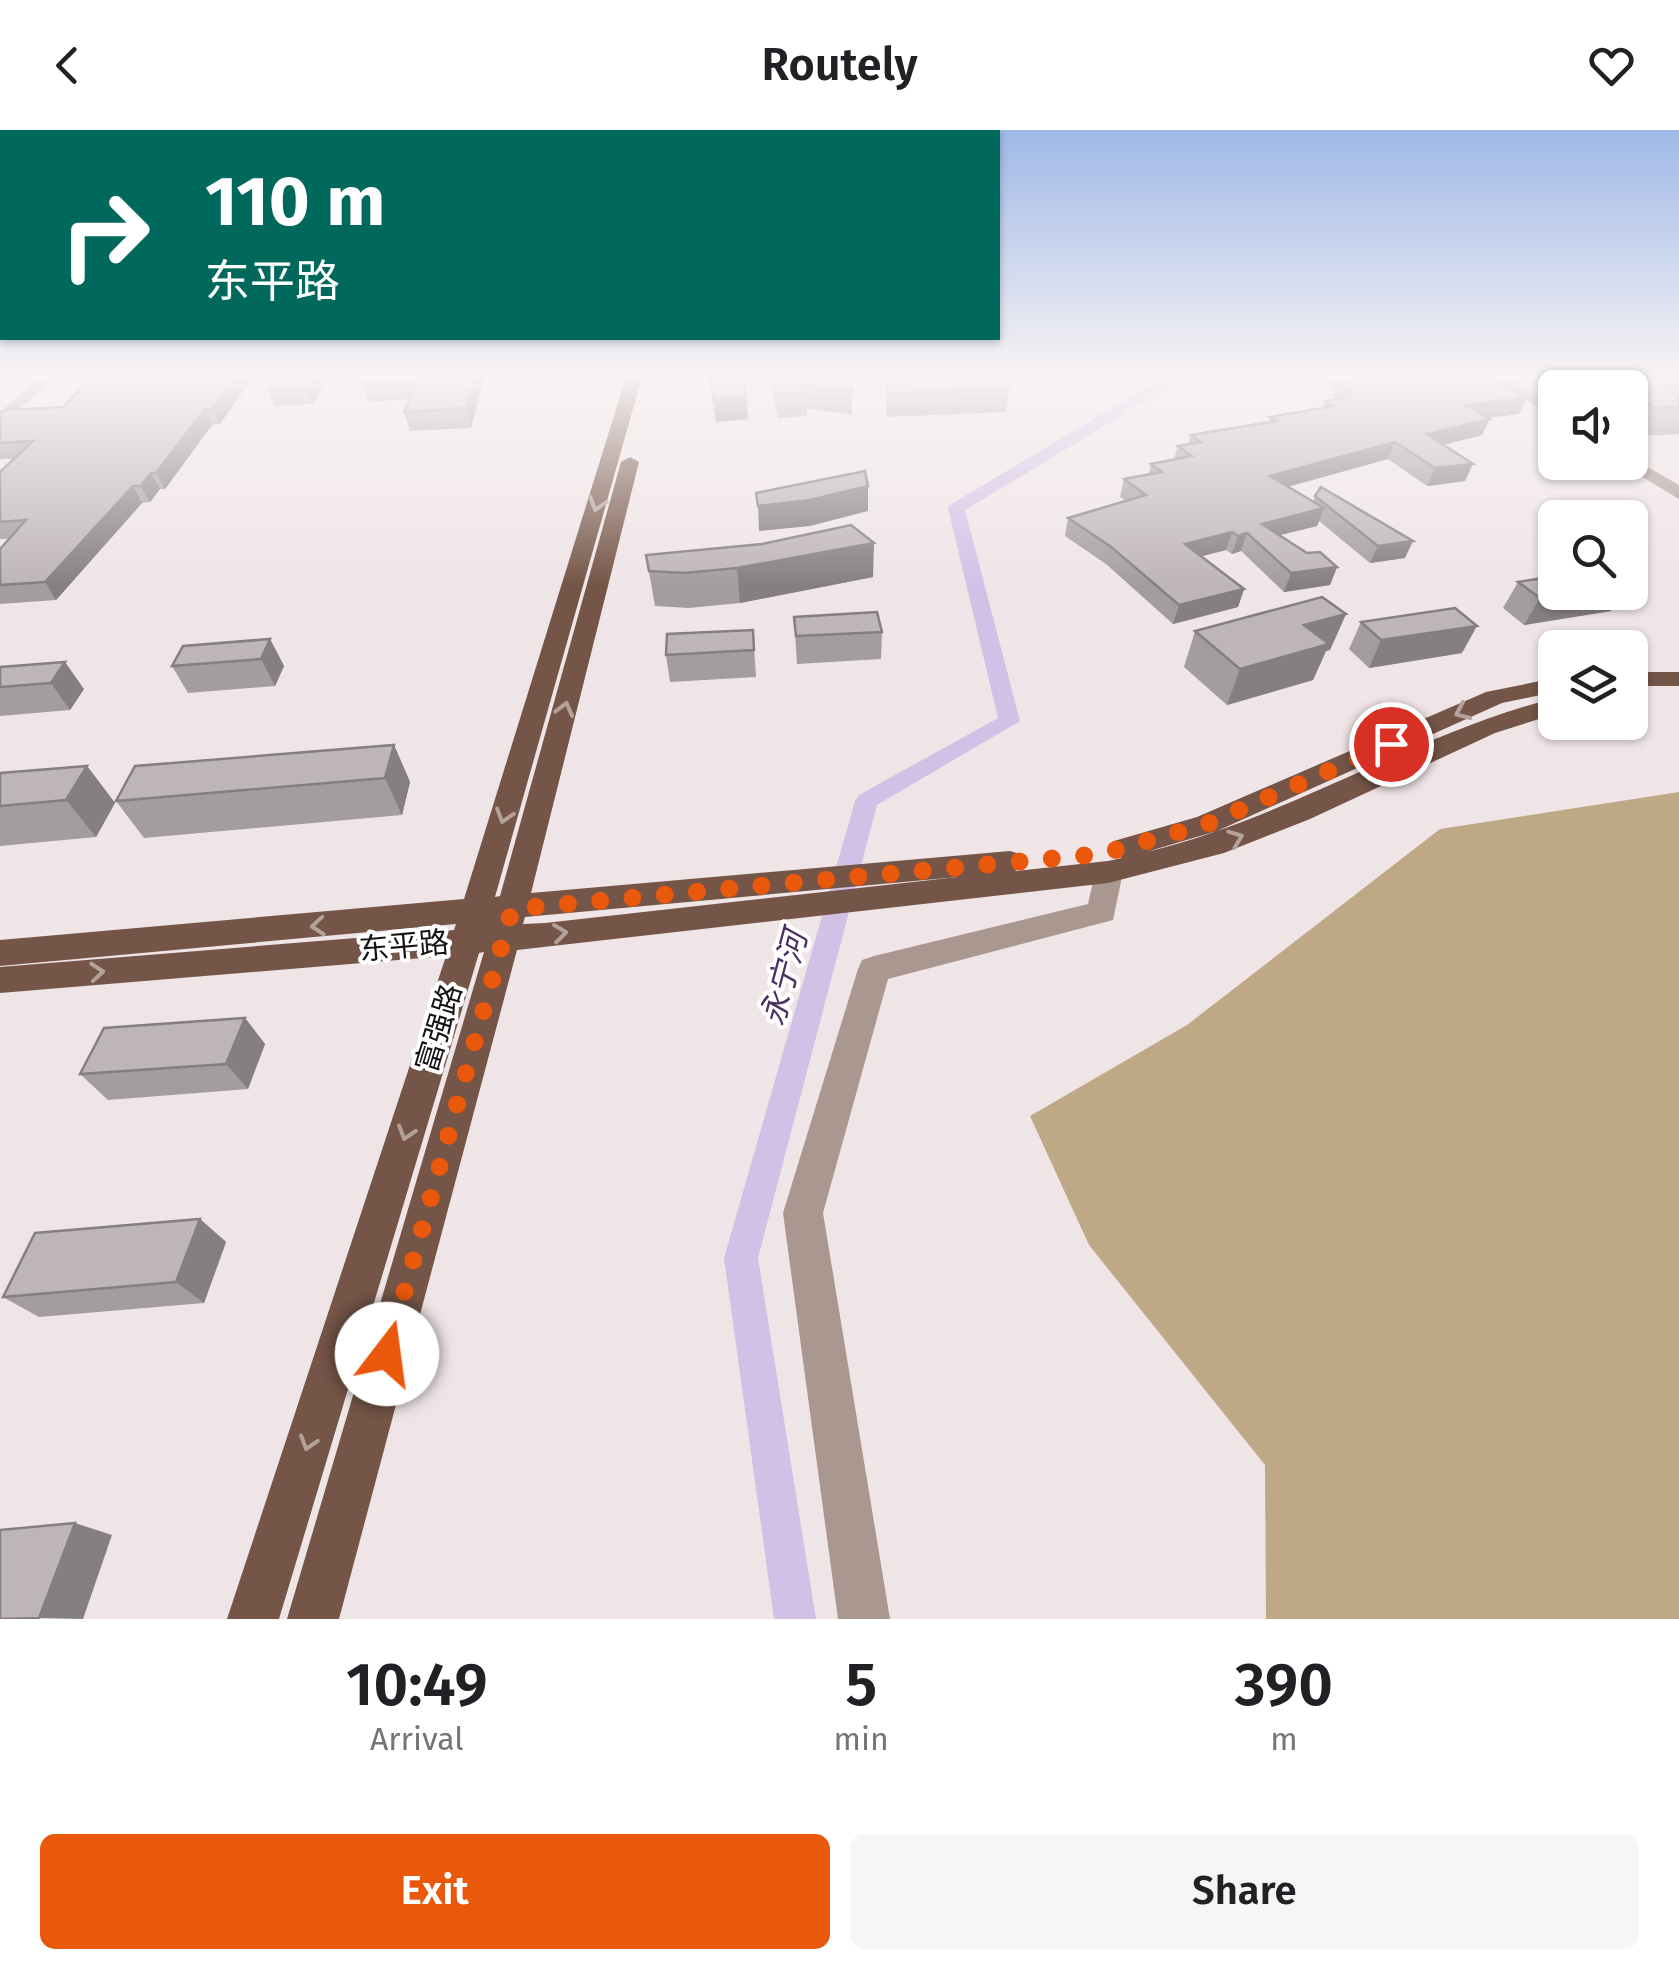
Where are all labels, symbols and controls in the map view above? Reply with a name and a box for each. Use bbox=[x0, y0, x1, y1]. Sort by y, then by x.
icon: back bbox=[40, 38, 95, 93]
text: Routely bbox=[761, 38, 918, 92]
icon: heart bbox=[1584, 38, 1639, 93]
text: 110 m bbox=[205, 160, 385, 244]
icon: right bbox=[40, 170, 170, 300]
text: 东平路 bbox=[205, 255, 340, 309]
map controls bbox=[1538, 370, 1648, 740]
button: sound bbox=[1538, 370, 1648, 480]
one-way arrow bbox=[588, 495, 609, 512]
button: search bbox=[1538, 500, 1648, 610]
button: layers bbox=[1538, 630, 1648, 740]
one-way arrow bbox=[1454, 700, 1472, 720]
one-way arrow bbox=[553, 701, 574, 718]
pin bbox=[1349, 702, 1434, 787]
icon: arrive bbox=[1364, 717, 1419, 772]
one-way arrow bbox=[495, 806, 516, 823]
one-way arrow bbox=[1226, 829, 1243, 849]
one-way arrow bbox=[309, 914, 325, 936]
water label: 永宁河 bbox=[753, 921, 816, 1029]
one-way arrow bbox=[553, 923, 569, 944]
street label: 东平路 bbox=[358, 924, 450, 968]
one-way arrow bbox=[90, 961, 106, 983]
street label: 富强路 bbox=[409, 980, 469, 1076]
one-way arrow bbox=[397, 1124, 418, 1141]
position arrow bbox=[335, 1302, 439, 1406]
one-way arrow bbox=[300, 1434, 320, 1451]
text: 10:49 bbox=[346, 1649, 488, 1721]
text: 5 bbox=[845, 1649, 877, 1721]
text: 390 bbox=[1235, 1649, 1333, 1721]
text: Arrival bbox=[370, 1720, 464, 1758]
text: min bbox=[834, 1720, 889, 1758]
text: m bbox=[1270, 1720, 1298, 1758]
button: Exit bbox=[40, 1834, 830, 1949]
button: Share bbox=[850, 1834, 1639, 1949]

